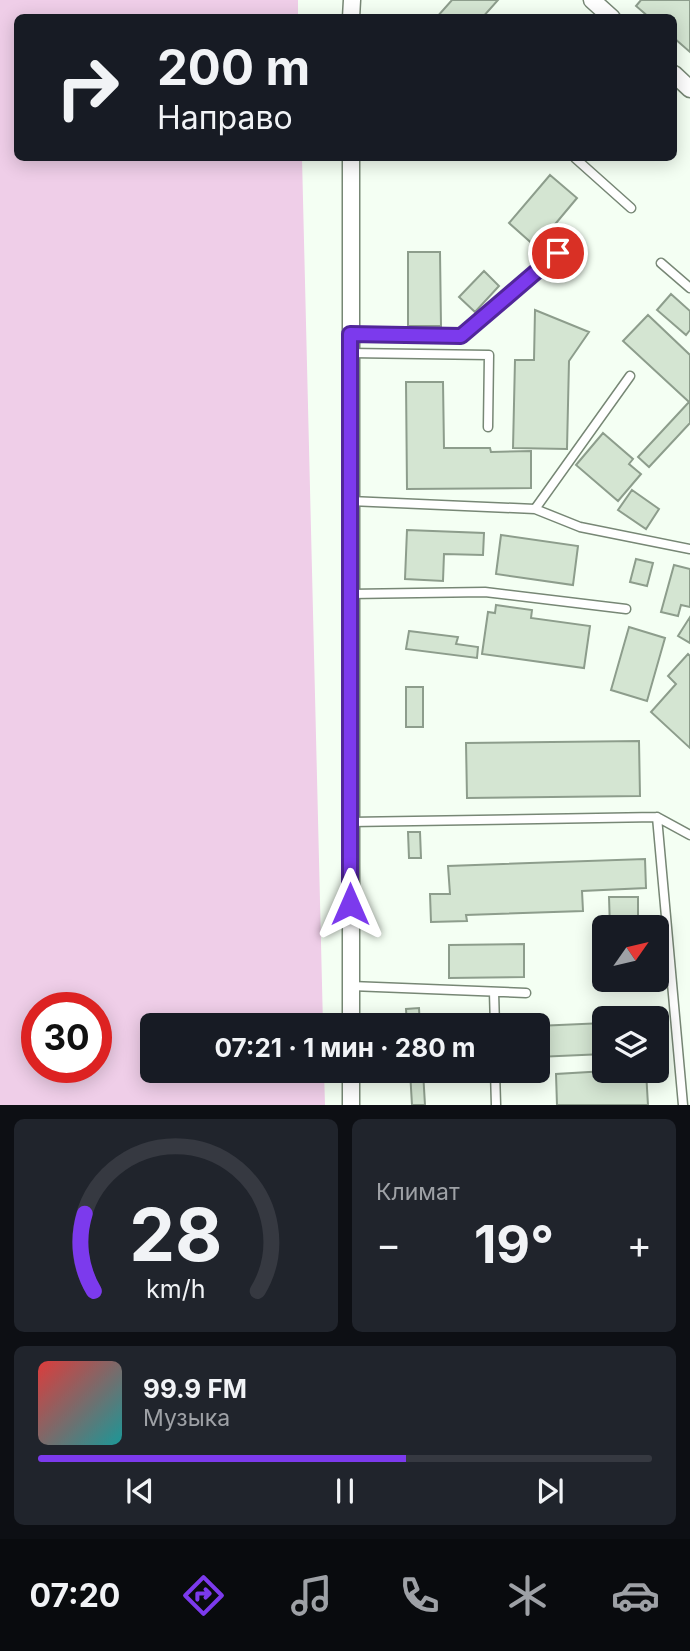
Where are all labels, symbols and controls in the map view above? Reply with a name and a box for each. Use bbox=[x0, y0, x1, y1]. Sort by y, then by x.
text: 200 m bbox=[157, 38, 310, 97]
icon: right bbox=[42, 42, 133, 133]
text: Направо bbox=[157, 98, 293, 137]
pin bbox=[528, 223, 588, 283]
icon: arrive bbox=[539, 234, 577, 272]
position arrow bbox=[313, 867, 387, 941]
north arrow bbox=[592, 915, 668, 992]
map controls bbox=[592, 915, 669, 1083]
speed limit sign: 30 bbox=[21, 992, 112, 1083]
button: layers bbox=[592, 1006, 669, 1083]
text: 07:21 · 1 мин · 280 m bbox=[214, 1032, 476, 1063]
text: Климат bbox=[376, 1178, 460, 1206]
text: 28 bbox=[129, 1191, 223, 1280]
text: 19° bbox=[474, 1213, 554, 1276]
text: − bbox=[376, 1221, 401, 1267]
text: + bbox=[627, 1221, 652, 1267]
text: km/h bbox=[146, 1274, 206, 1304]
text: 99.9 FM bbox=[143, 1373, 247, 1404]
text: Музыка bbox=[143, 1404, 230, 1432]
icon: previous bbox=[121, 1472, 159, 1510]
icon: pause bbox=[326, 1472, 364, 1510]
icon: next bbox=[531, 1472, 569, 1510]
icon: directions bbox=[179, 1571, 228, 1620]
icon: music bbox=[287, 1571, 336, 1620]
icon: phone bbox=[395, 1571, 444, 1620]
icon: climate bbox=[503, 1571, 552, 1620]
icon: car bbox=[611, 1571, 660, 1620]
text: 07:20 bbox=[30, 1576, 120, 1615]

